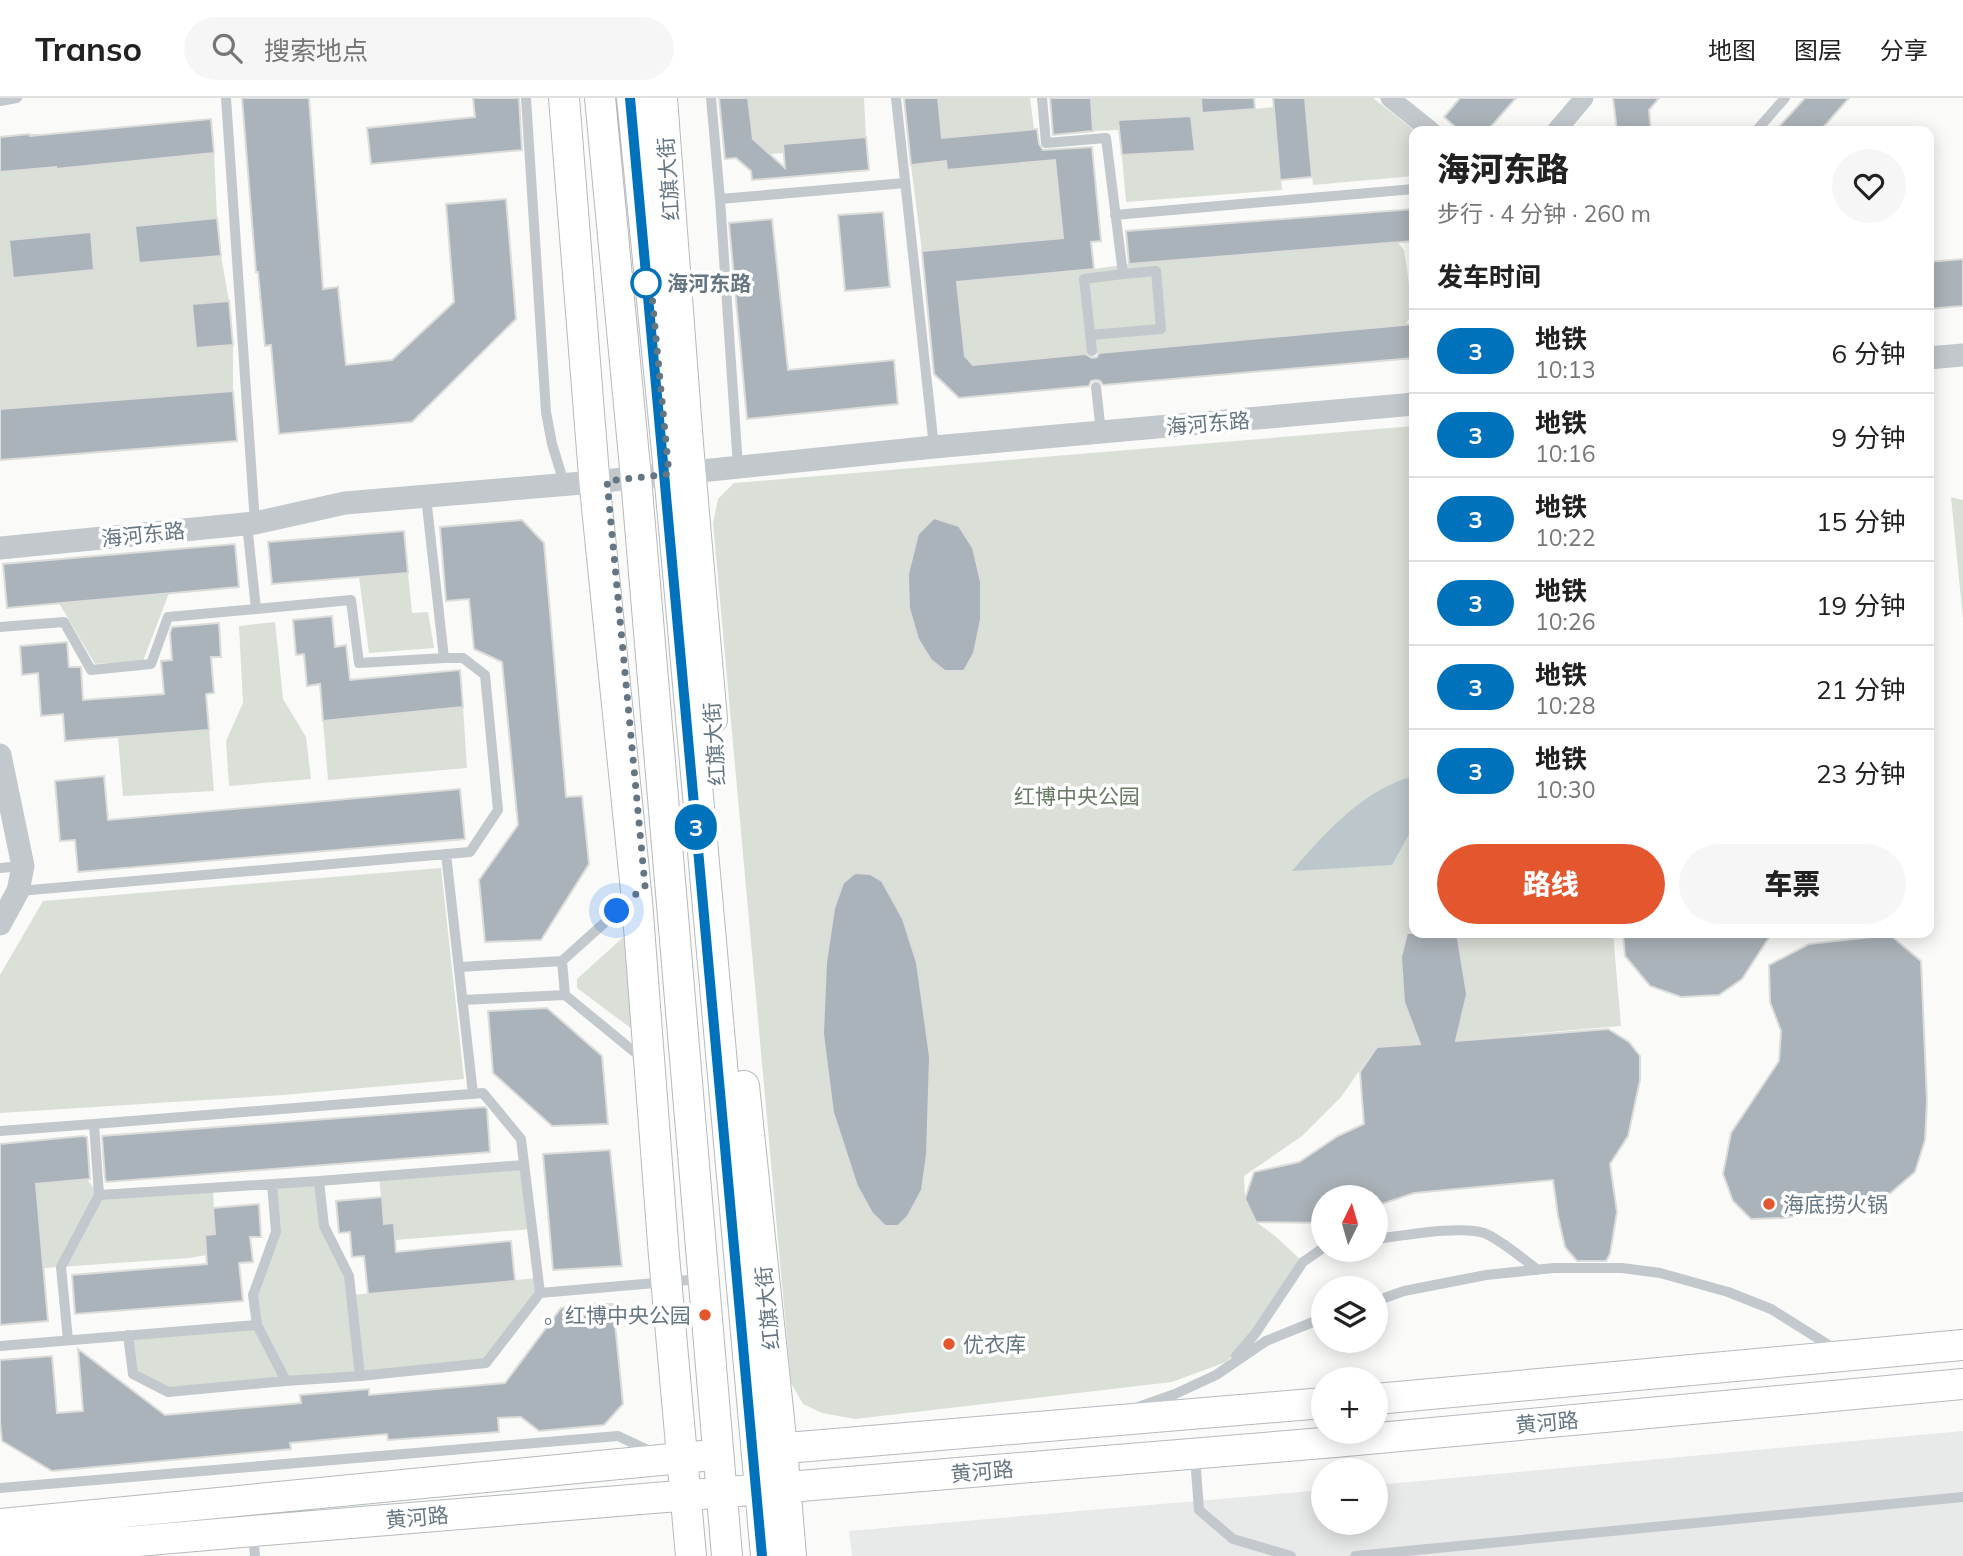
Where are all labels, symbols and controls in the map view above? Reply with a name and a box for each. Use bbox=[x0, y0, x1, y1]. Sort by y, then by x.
search box bbox=[184, 17, 674, 80]
text: Transo bbox=[35, 28, 142, 69]
icon: search bbox=[208, 29, 246, 67]
text: 搜索地点 bbox=[264, 34, 368, 67]
text: 地图 bbox=[1708, 35, 1756, 65]
text: 图层 bbox=[1794, 35, 1842, 65]
text: 分享 bbox=[1880, 35, 1928, 65]
street label: 红旗大街 bbox=[652, 136, 684, 222]
text: 海河东路 bbox=[1437, 148, 1569, 189]
button: heart bbox=[1832, 149, 1906, 223]
text: 步行 · 4 分钟 · 260 m bbox=[1437, 199, 1651, 228]
text: 发车时间 bbox=[1437, 260, 1541, 293]
marker: 海河东路 bbox=[631, 268, 661, 298]
place label: 海河东路 bbox=[667, 270, 751, 296]
text: 地铁 bbox=[1535, 322, 1587, 355]
text: 3 bbox=[1468, 336, 1483, 366]
text: 6 分钟 bbox=[1832, 337, 1906, 370]
text: 10:13 bbox=[1535, 355, 1595, 384]
street label: 海河东路 bbox=[1165, 406, 1251, 440]
text: 地铁 bbox=[1535, 406, 1587, 439]
text: 3 bbox=[1468, 420, 1483, 450]
text: 9 分钟 bbox=[1832, 421, 1906, 454]
text: 10:16 bbox=[1535, 439, 1595, 468]
text: 地铁 bbox=[1535, 490, 1587, 523]
text: 3 bbox=[1468, 504, 1483, 534]
text: 15 分钟 bbox=[1816, 505, 1906, 538]
street label: 海河东路 bbox=[100, 517, 186, 551]
text: 10:22 bbox=[1535, 523, 1595, 552]
text: 地铁 bbox=[1535, 574, 1587, 607]
text: 3 bbox=[1468, 588, 1483, 618]
text: 19 分钟 bbox=[1816, 589, 1906, 622]
text: 10:26 bbox=[1535, 607, 1595, 636]
text: 地铁 bbox=[1535, 658, 1587, 691]
text: 3 bbox=[1468, 672, 1483, 702]
text: 21 分钟 bbox=[1816, 673, 1906, 706]
text: 10:28 bbox=[1535, 691, 1595, 720]
street label: 红旗大街 bbox=[698, 701, 730, 787]
text: 地铁 bbox=[1535, 742, 1587, 775]
text: 3 bbox=[1468, 756, 1483, 786]
text: 23 分钟 bbox=[1816, 757, 1906, 790]
text: 10:30 bbox=[1535, 775, 1595, 804]
park label: 红博中央公园 bbox=[1014, 783, 1140, 809]
line badge: 3 bbox=[673, 804, 719, 850]
text: 3 bbox=[689, 812, 703, 842]
button: 路线 bbox=[1437, 844, 1665, 924]
button: 车票 bbox=[1679, 844, 1906, 924]
your location bbox=[599, 893, 634, 928]
north arrow bbox=[1311, 1185, 1388, 1262]
map controls bbox=[1311, 1185, 1388, 1535]
place label: 海底捞火锅 bbox=[1783, 1191, 1888, 1217]
marker: 海底捞火锅 bbox=[1761, 1196, 1777, 1212]
street label: 红旗大街 bbox=[750, 1265, 784, 1351]
button: layers bbox=[1311, 1276, 1388, 1353]
place label: 。红博中央公园 bbox=[544, 1302, 691, 1328]
marker: 。红博中央公园 bbox=[697, 1307, 713, 1323]
place label: 优衣库 bbox=[963, 1331, 1026, 1357]
marker: 优衣库 bbox=[941, 1336, 957, 1352]
button: + bbox=[1311, 1367, 1388, 1444]
street label: 黄河路 bbox=[1514, 1406, 1580, 1438]
street label: 黄河路 bbox=[949, 1455, 1015, 1487]
button: − bbox=[1311, 1458, 1388, 1535]
street label: 黄河路 bbox=[384, 1501, 450, 1533]

